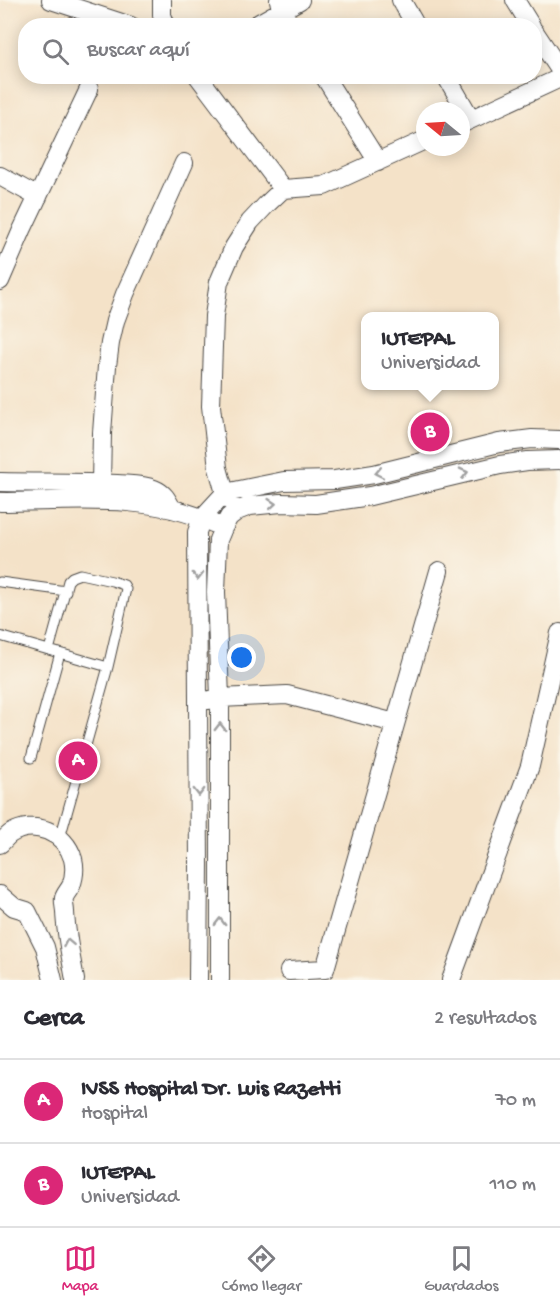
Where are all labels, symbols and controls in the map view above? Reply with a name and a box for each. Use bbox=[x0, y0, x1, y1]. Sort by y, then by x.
search box bbox=[18, 18, 542, 84]
icon: search bbox=[39, 35, 72, 68]
text: Buscar aquí bbox=[87, 38, 190, 64]
north arrow bbox=[416, 102, 470, 156]
popup bbox=[361, 312, 499, 390]
text: IUTEPAL bbox=[381, 327, 454, 353]
text: Universidad bbox=[381, 353, 479, 376]
pin: B bbox=[410, 410, 450, 454]
one-way arrow bbox=[375, 466, 385, 479]
one-way arrow bbox=[458, 468, 468, 481]
one-way arrow bbox=[267, 498, 277, 511]
one-way arrow bbox=[191, 571, 204, 580]
your location bbox=[227, 643, 256, 672]
one-way arrow bbox=[214, 722, 226, 731]
pin: A bbox=[58, 738, 98, 783]
one-way arrow bbox=[193, 787, 205, 796]
one-way arrow bbox=[214, 917, 226, 926]
one-way arrow bbox=[62, 939, 75, 949]
text: Cerca bbox=[24, 1004, 84, 1035]
text: 2 resultados bbox=[434, 1008, 536, 1031]
text: IVSS Hospital Dr. Luis Razetti bbox=[81, 1077, 341, 1103]
text: A bbox=[38, 1090, 49, 1113]
text: 70 m bbox=[495, 1090, 536, 1113]
text: Hospital bbox=[81, 1103, 148, 1126]
text: IUTEPAL bbox=[81, 1161, 154, 1187]
text: B bbox=[38, 1174, 49, 1197]
text: 110 m bbox=[490, 1174, 536, 1197]
text: Universidad bbox=[81, 1187, 179, 1210]
tab: Mapa bbox=[62, 1242, 98, 1297]
tab: Cómo llegar bbox=[222, 1242, 301, 1297]
tab: Guardados bbox=[424, 1242, 498, 1297]

